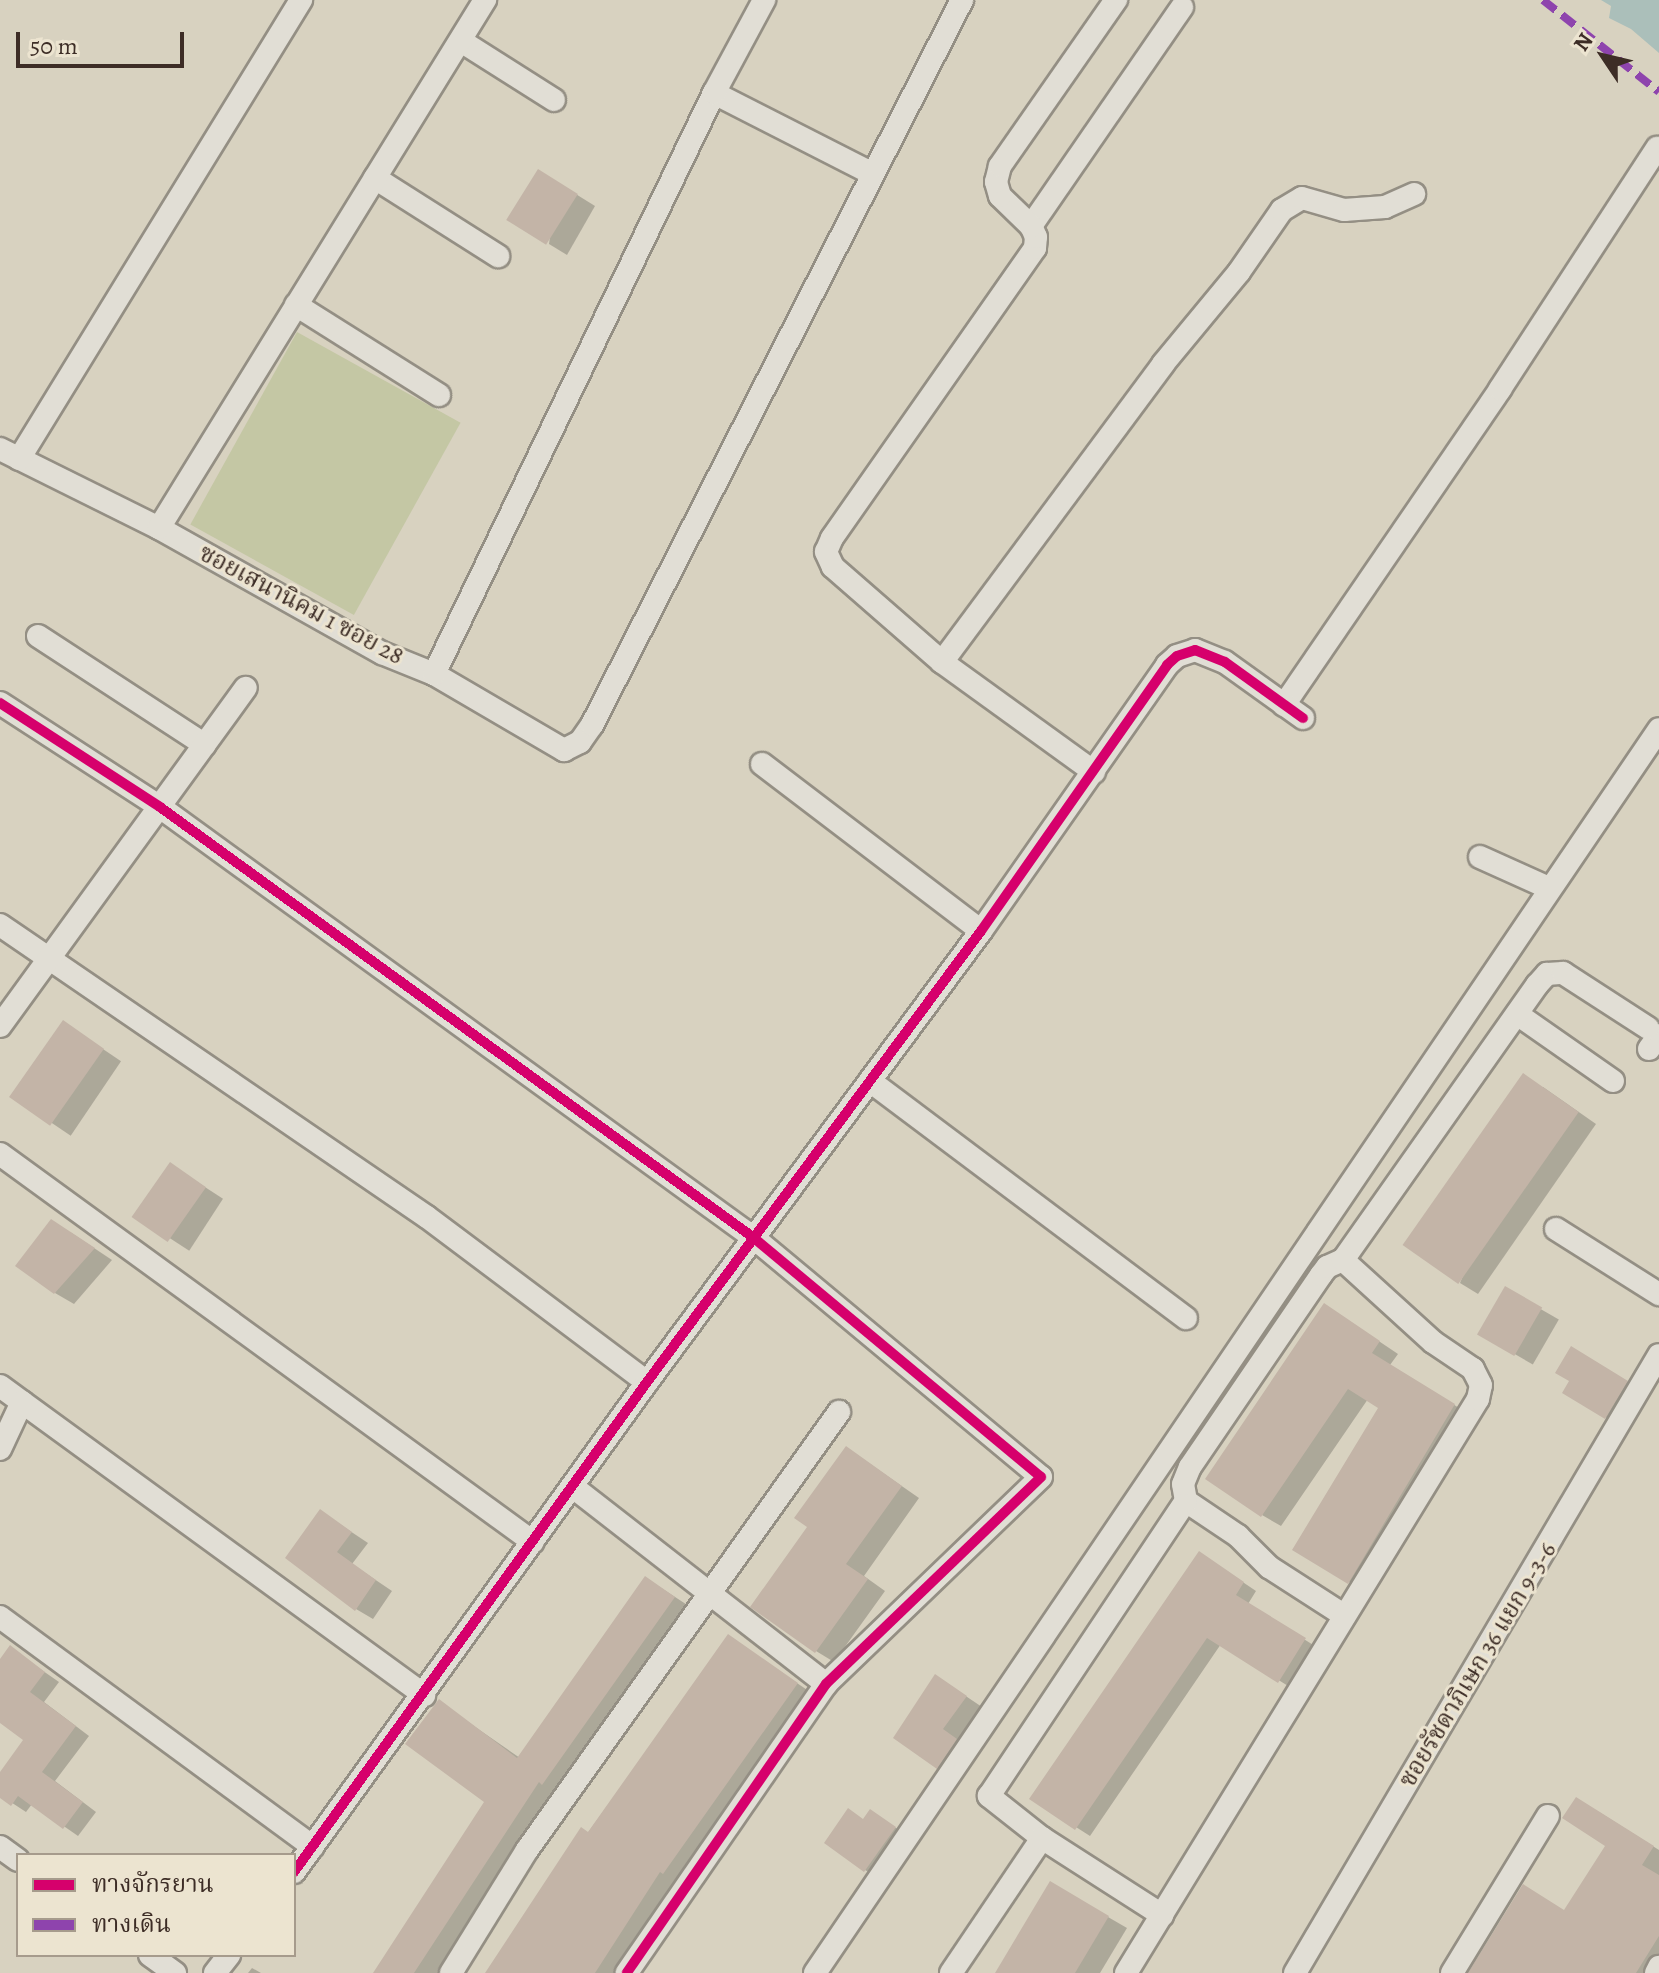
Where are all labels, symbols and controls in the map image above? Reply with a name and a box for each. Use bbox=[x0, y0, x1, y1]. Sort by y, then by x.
scale bar bbox=[20, 16, 188, 66]
north arrow bbox=[1563, 16, 1643, 96]
text: N bbox=[1566, 27, 1600, 57]
text: 50 m bbox=[30, 30, 78, 62]
street label: ซอยเสนานิคม 1 ซอย 28 bbox=[194, 539, 408, 671]
street label: ซอยรัชดาภิเษก 36 แยก 9-3-6 bbox=[1393, 1537, 1563, 1793]
legend bbox=[16, 1853, 296, 1957]
text: ทางจักรยาน bbox=[92, 1868, 214, 1900]
text: ทางเดิน bbox=[92, 1908, 171, 1940]

